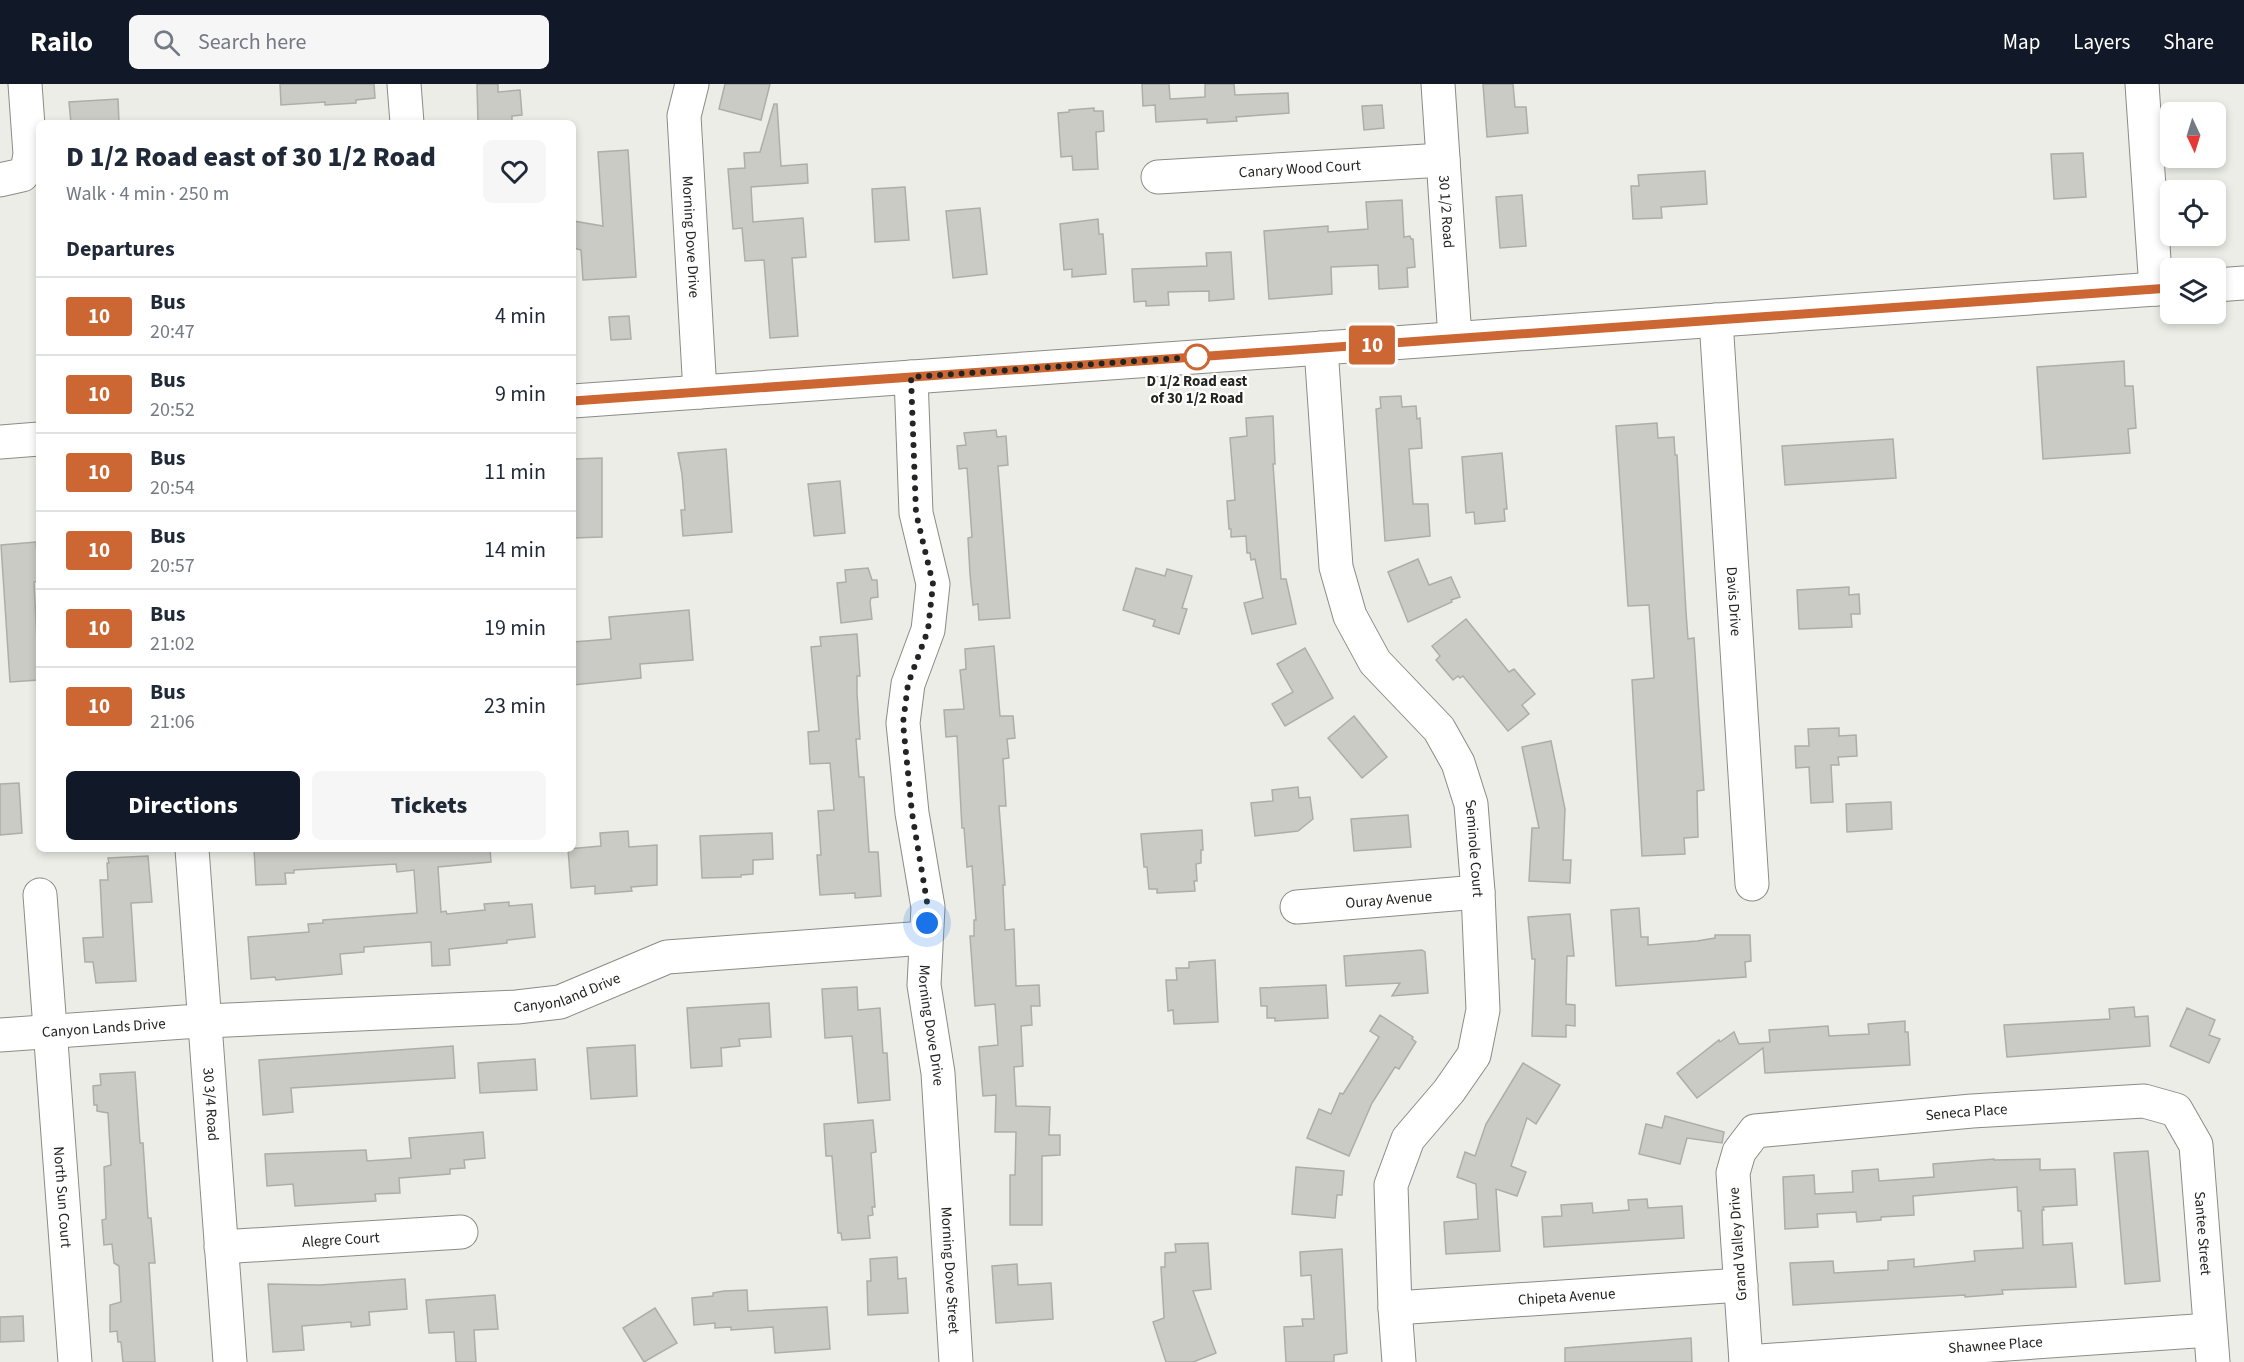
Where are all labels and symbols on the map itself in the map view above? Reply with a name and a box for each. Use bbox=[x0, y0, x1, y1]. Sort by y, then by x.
north arrow bbox=[2160, 102, 2226, 168]
street label: Canary Wood Court bbox=[1238, 154, 1361, 183]
street label: 30 1/2 Road bbox=[1434, 174, 1459, 249]
street label: Morning Dove Drive bbox=[677, 175, 705, 298]
line badge: 10 bbox=[1345, 326, 1399, 364]
marker: D 1/2 Road east of 30 1/2 Road bbox=[1184, 344, 1210, 370]
place label: D 1/2 Road east of 30 1/2 Road bbox=[1147, 371, 1248, 409]
street label: Davis Drive bbox=[1721, 566, 1747, 637]
street label: Seminole Court bbox=[1460, 797, 1489, 897]
street label: Ouray Avenue bbox=[1345, 885, 1433, 913]
your location bbox=[912, 908, 942, 938]
street label: Morning Dove Drive bbox=[913, 964, 949, 1086]
street label: Canyonland Drive bbox=[512, 967, 624, 1018]
street label: Canyon Lands Drive bbox=[41, 1013, 166, 1043]
street label: 30 3/4 Road bbox=[198, 1067, 224, 1142]
street label: Seneca Place bbox=[1924, 1098, 2008, 1126]
street label: North Sun Court bbox=[48, 1146, 77, 1249]
street label: Grand Valley Drive bbox=[1724, 1186, 1752, 1302]
street label: Santee Street bbox=[2189, 1190, 2217, 1276]
street label: Morning Dove Street bbox=[936, 1206, 965, 1335]
street label: Alegre Court bbox=[301, 1227, 380, 1252]
street label: Chipeta Avenue bbox=[1517, 1283, 1616, 1310]
street label: Shawnee Place bbox=[1948, 1331, 2043, 1359]

